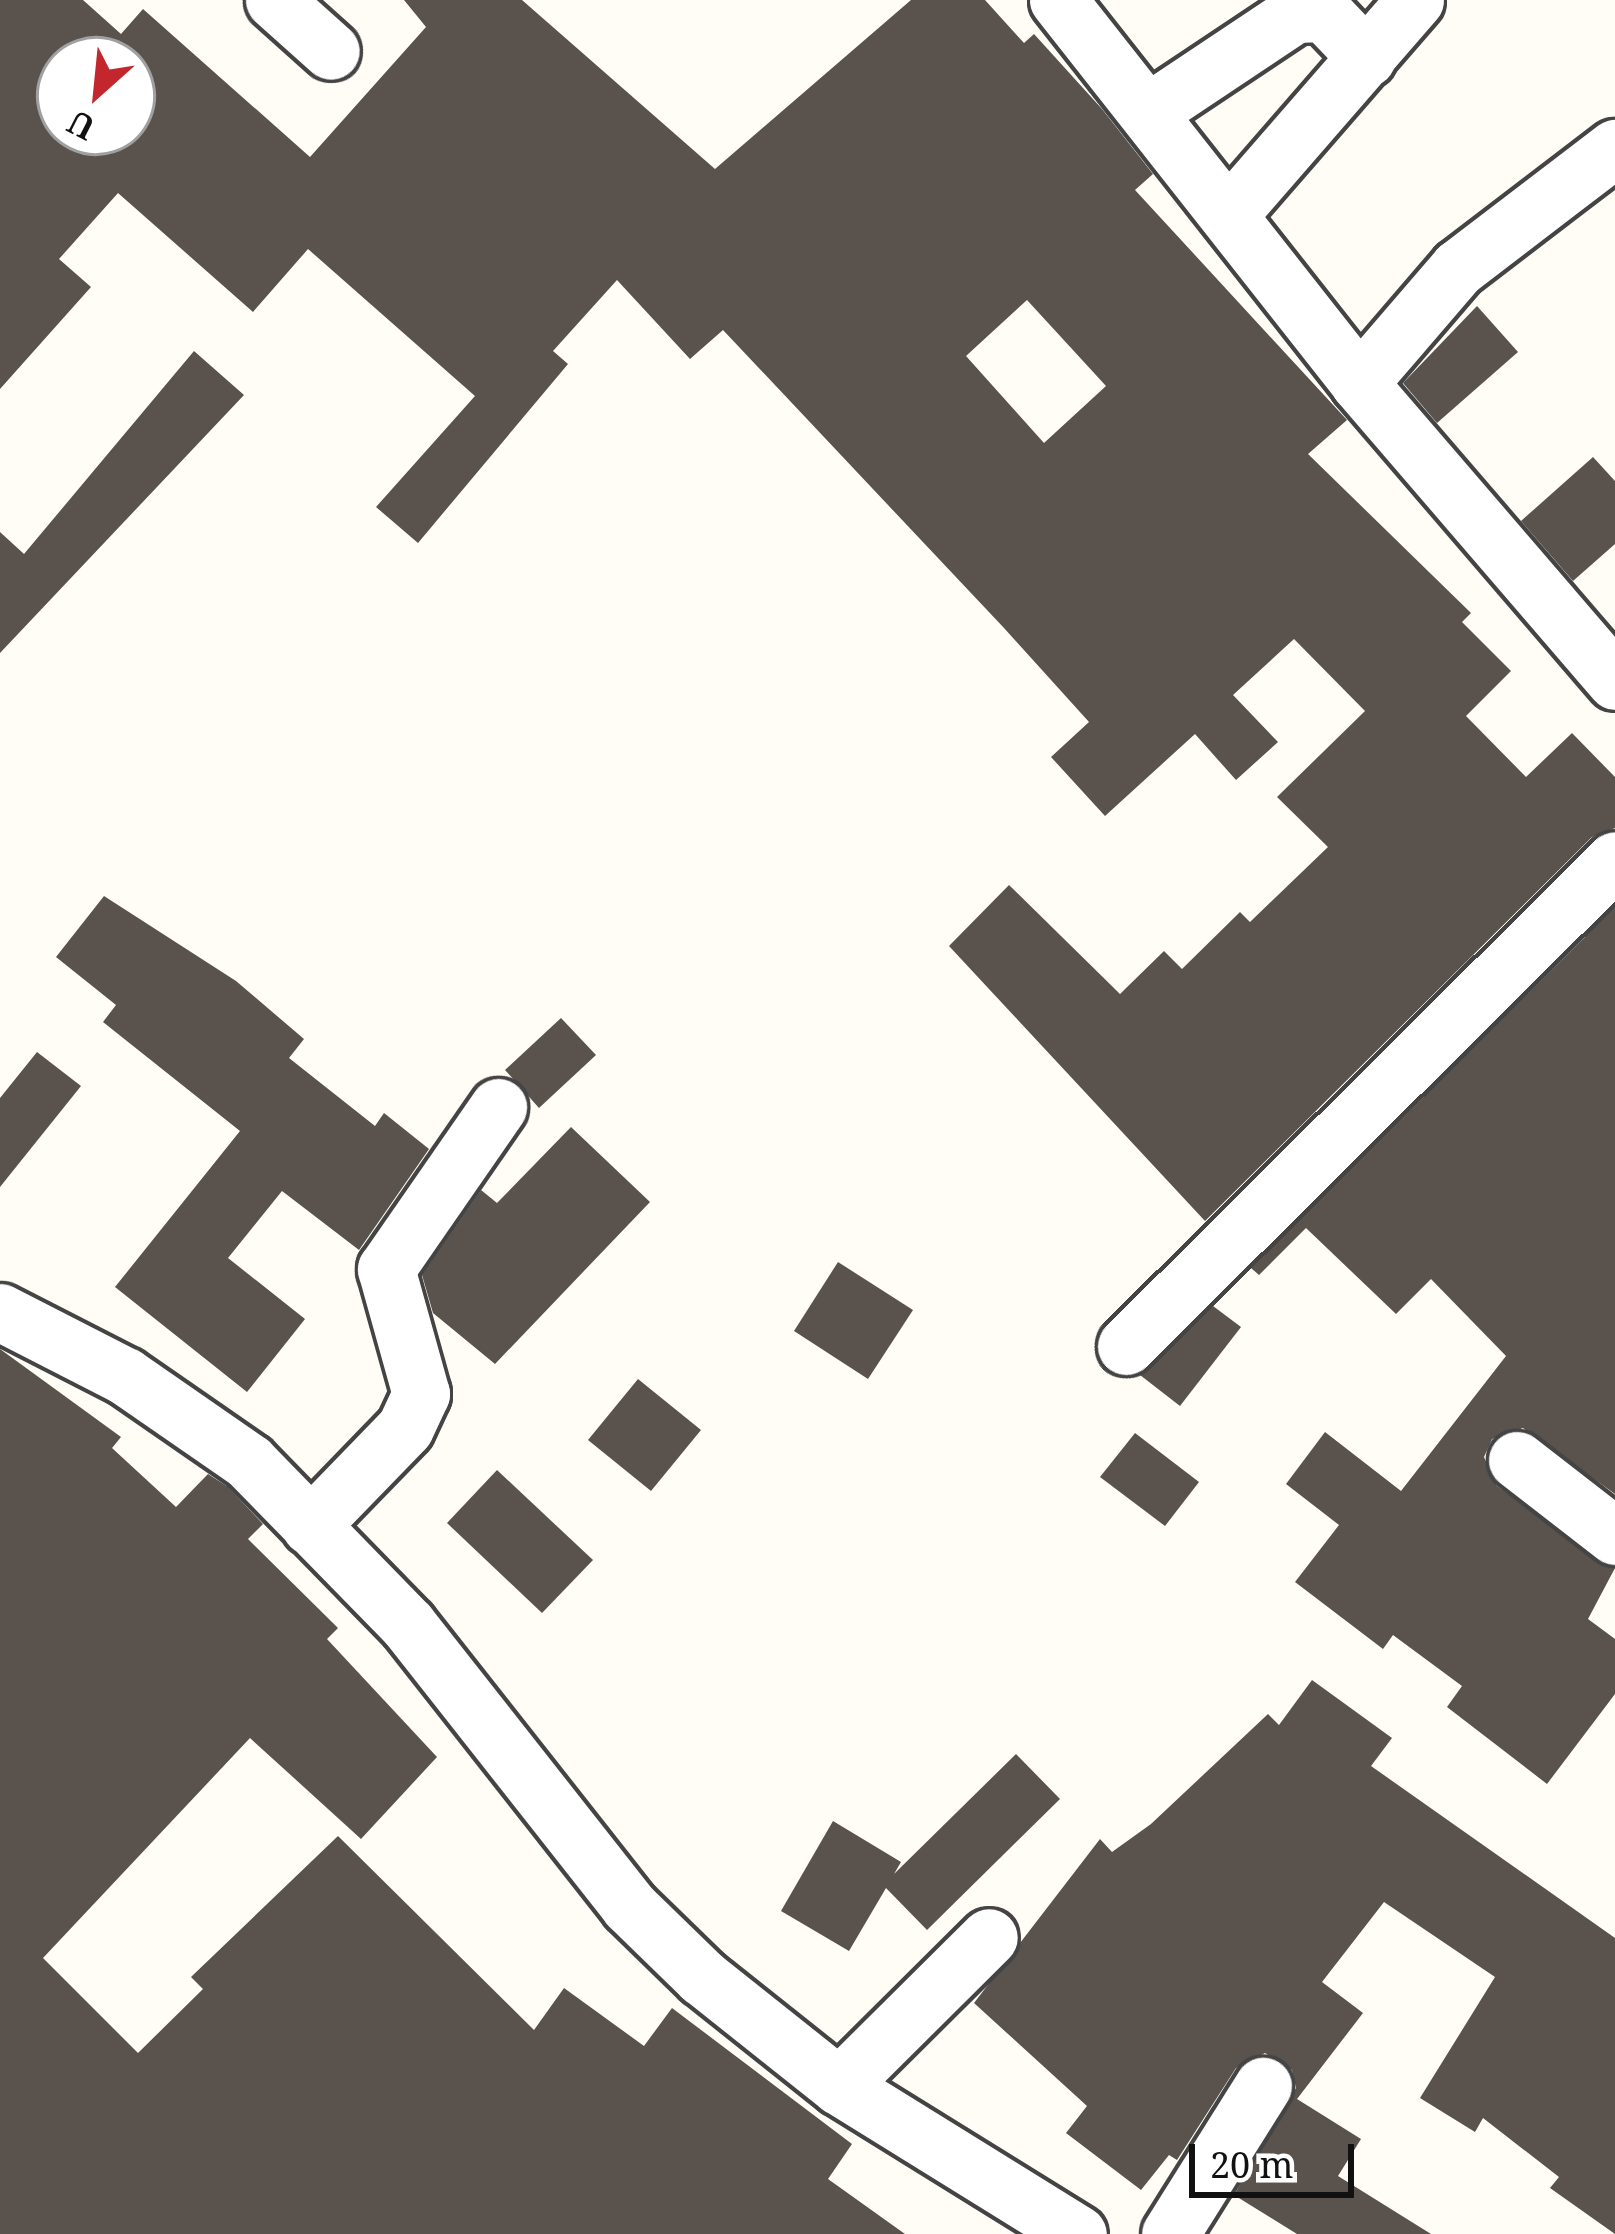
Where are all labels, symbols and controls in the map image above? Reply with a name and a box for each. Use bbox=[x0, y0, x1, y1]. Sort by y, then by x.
north arrow bbox=[36, 36, 156, 156]
text: U bbox=[60, 100, 102, 151]
scale bar bbox=[1195, 2120, 1360, 2194]
text: 20 m bbox=[1210, 2140, 1294, 2189]

